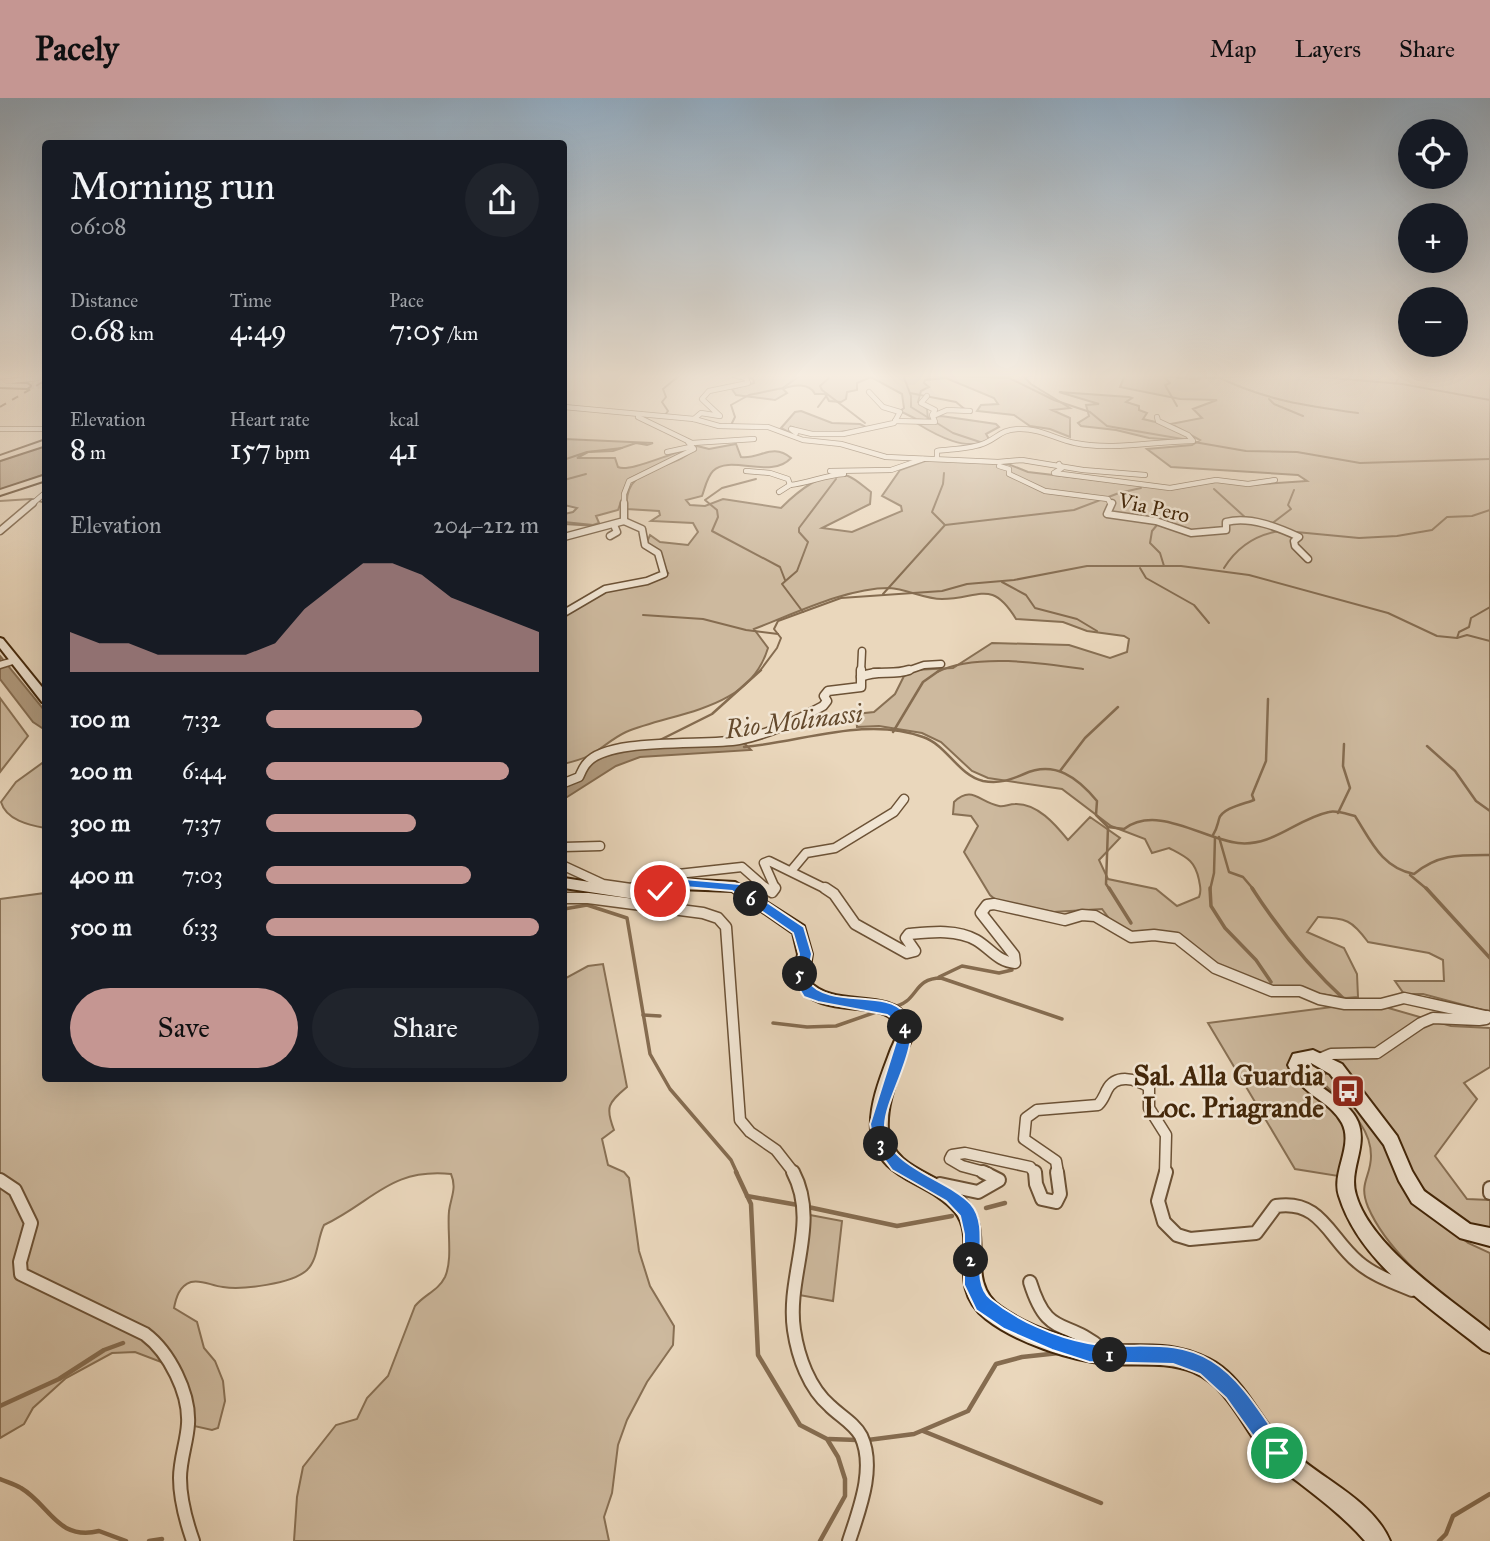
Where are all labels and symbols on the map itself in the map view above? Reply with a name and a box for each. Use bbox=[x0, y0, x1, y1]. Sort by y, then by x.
street label: Via Pero bbox=[1115, 487, 1193, 529]
water label: Rio Molinassi bbox=[722, 697, 865, 745]
pin bbox=[630, 861, 690, 921]
pin: 6 bbox=[734, 882, 768, 916]
pin: 5 bbox=[782, 956, 818, 992]
pin: 4 bbox=[888, 1010, 922, 1044]
place label: Sal. Alla Guardia Loc. Priagrande bbox=[1134, 1058, 1325, 1125]
bus stop icon: Sal. Alla Guardia Loc. Priagrande bbox=[1329, 1072, 1367, 1110]
pin: 3 bbox=[864, 1126, 898, 1162]
pin: 2 bbox=[954, 1242, 988, 1278]
pin: 1 bbox=[1092, 1338, 1128, 1372]
pin bbox=[1247, 1423, 1307, 1483]

